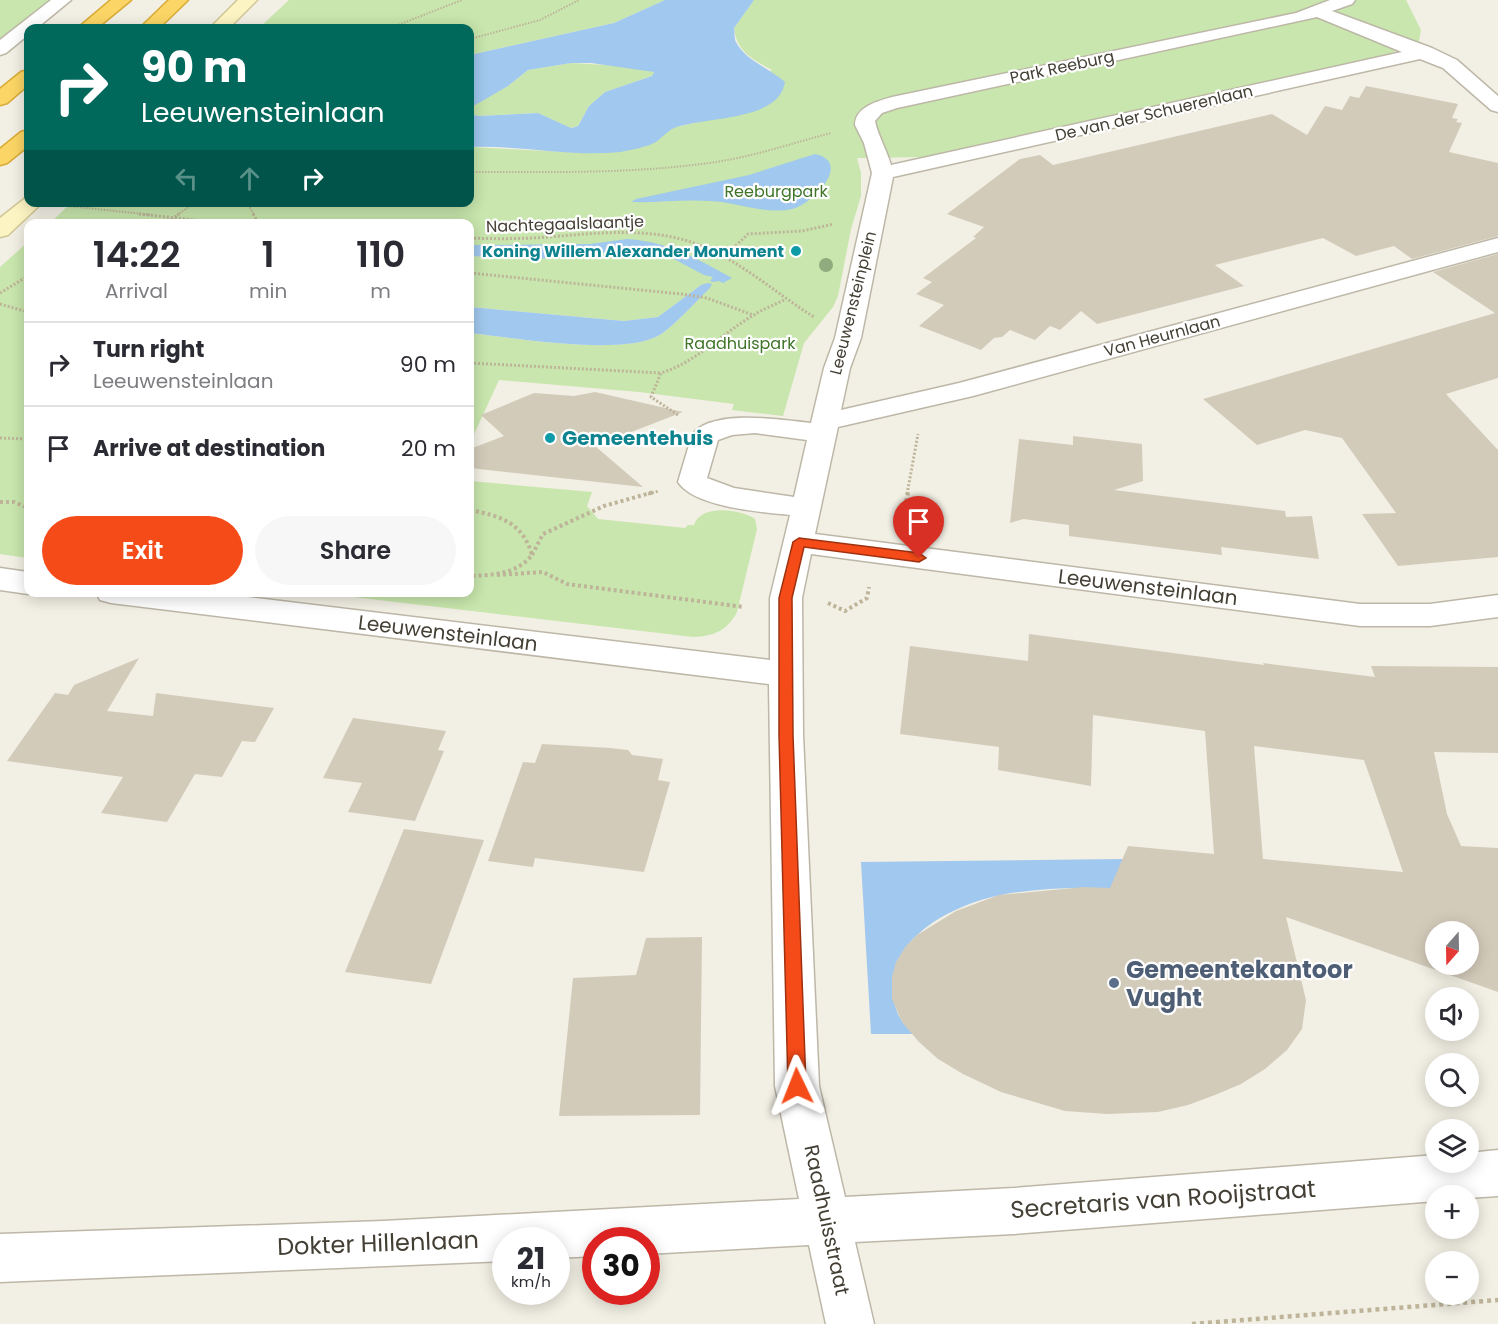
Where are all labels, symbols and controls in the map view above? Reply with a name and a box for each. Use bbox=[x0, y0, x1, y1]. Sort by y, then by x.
text: 90 m bbox=[141, 38, 248, 97]
street label: Park Reeburg bbox=[1008, 45, 1116, 89]
icon: right bbox=[42, 48, 120, 126]
street label: De van der Schuerenlaan bbox=[1053, 79, 1255, 147]
text: Leeuwensteinlaan bbox=[141, 94, 385, 131]
icon: left bbox=[170, 162, 203, 195]
icon: ahead bbox=[233, 162, 266, 195]
icon: right bbox=[296, 162, 329, 195]
park label: Reeburgpark bbox=[724, 180, 828, 203]
street label: Nachtegaalslaantje bbox=[486, 210, 644, 238]
text: 14:22 bbox=[93, 229, 180, 280]
text: 1 bbox=[262, 229, 275, 280]
text: 110 bbox=[356, 229, 405, 280]
street label: Leeuwensteinplein bbox=[824, 229, 882, 377]
place label: Koning Willem Alexander Monument bbox=[482, 240, 784, 263]
marker: Koning Willem Alexander Monument bbox=[789, 244, 803, 258]
text: Arrival bbox=[105, 277, 168, 305]
text: min bbox=[249, 277, 287, 305]
text: m bbox=[370, 277, 391, 305]
street label: Van Heurnlaan bbox=[1101, 309, 1223, 363]
park label: Raadhuispark bbox=[685, 332, 796, 355]
text: Turn right bbox=[93, 334, 204, 365]
icon: right bbox=[42, 348, 75, 381]
text: 90 m bbox=[400, 349, 456, 380]
text: Leeuwensteinlaan bbox=[93, 367, 273, 395]
place label: Gemeentehuis bbox=[562, 424, 713, 452]
marker: Gemeentehuis bbox=[543, 431, 557, 445]
icon: arrive bbox=[42, 432, 75, 465]
text: Arrive at destination bbox=[93, 433, 325, 464]
text: 20 m bbox=[401, 433, 456, 464]
pin bbox=[893, 496, 944, 558]
icon: arrive bbox=[902, 505, 935, 538]
button: Exit bbox=[42, 516, 243, 585]
button: Share bbox=[255, 516, 456, 585]
street label: Leeuwensteinlaan bbox=[1057, 562, 1239, 612]
street label: Leeuwensteinlaan bbox=[357, 608, 539, 658]
north arrow bbox=[1425, 921, 1479, 975]
map controls bbox=[1425, 921, 1479, 1305]
place label: Gemeentekantoor Vught bbox=[1126, 953, 1353, 1014]
marker: Gemeentekantoor Vught bbox=[1107, 976, 1121, 990]
button: sound bbox=[1425, 987, 1479, 1041]
button: search bbox=[1425, 1053, 1479, 1107]
position arrow bbox=[765, 1054, 829, 1118]
button: layers bbox=[1425, 1119, 1479, 1173]
street label: Raadhuisstraat bbox=[797, 1142, 857, 1298]
street label: Secretaris van Rooijstraat bbox=[1009, 1172, 1317, 1226]
button: + bbox=[1425, 1185, 1479, 1239]
street label: Dokter Hillenlaan bbox=[277, 1223, 479, 1263]
speed limit sign: 30 bbox=[582, 1227, 660, 1305]
text: 21 bbox=[517, 1237, 545, 1280]
button: − bbox=[1425, 1251, 1479, 1305]
text: km/h bbox=[511, 1271, 551, 1292]

